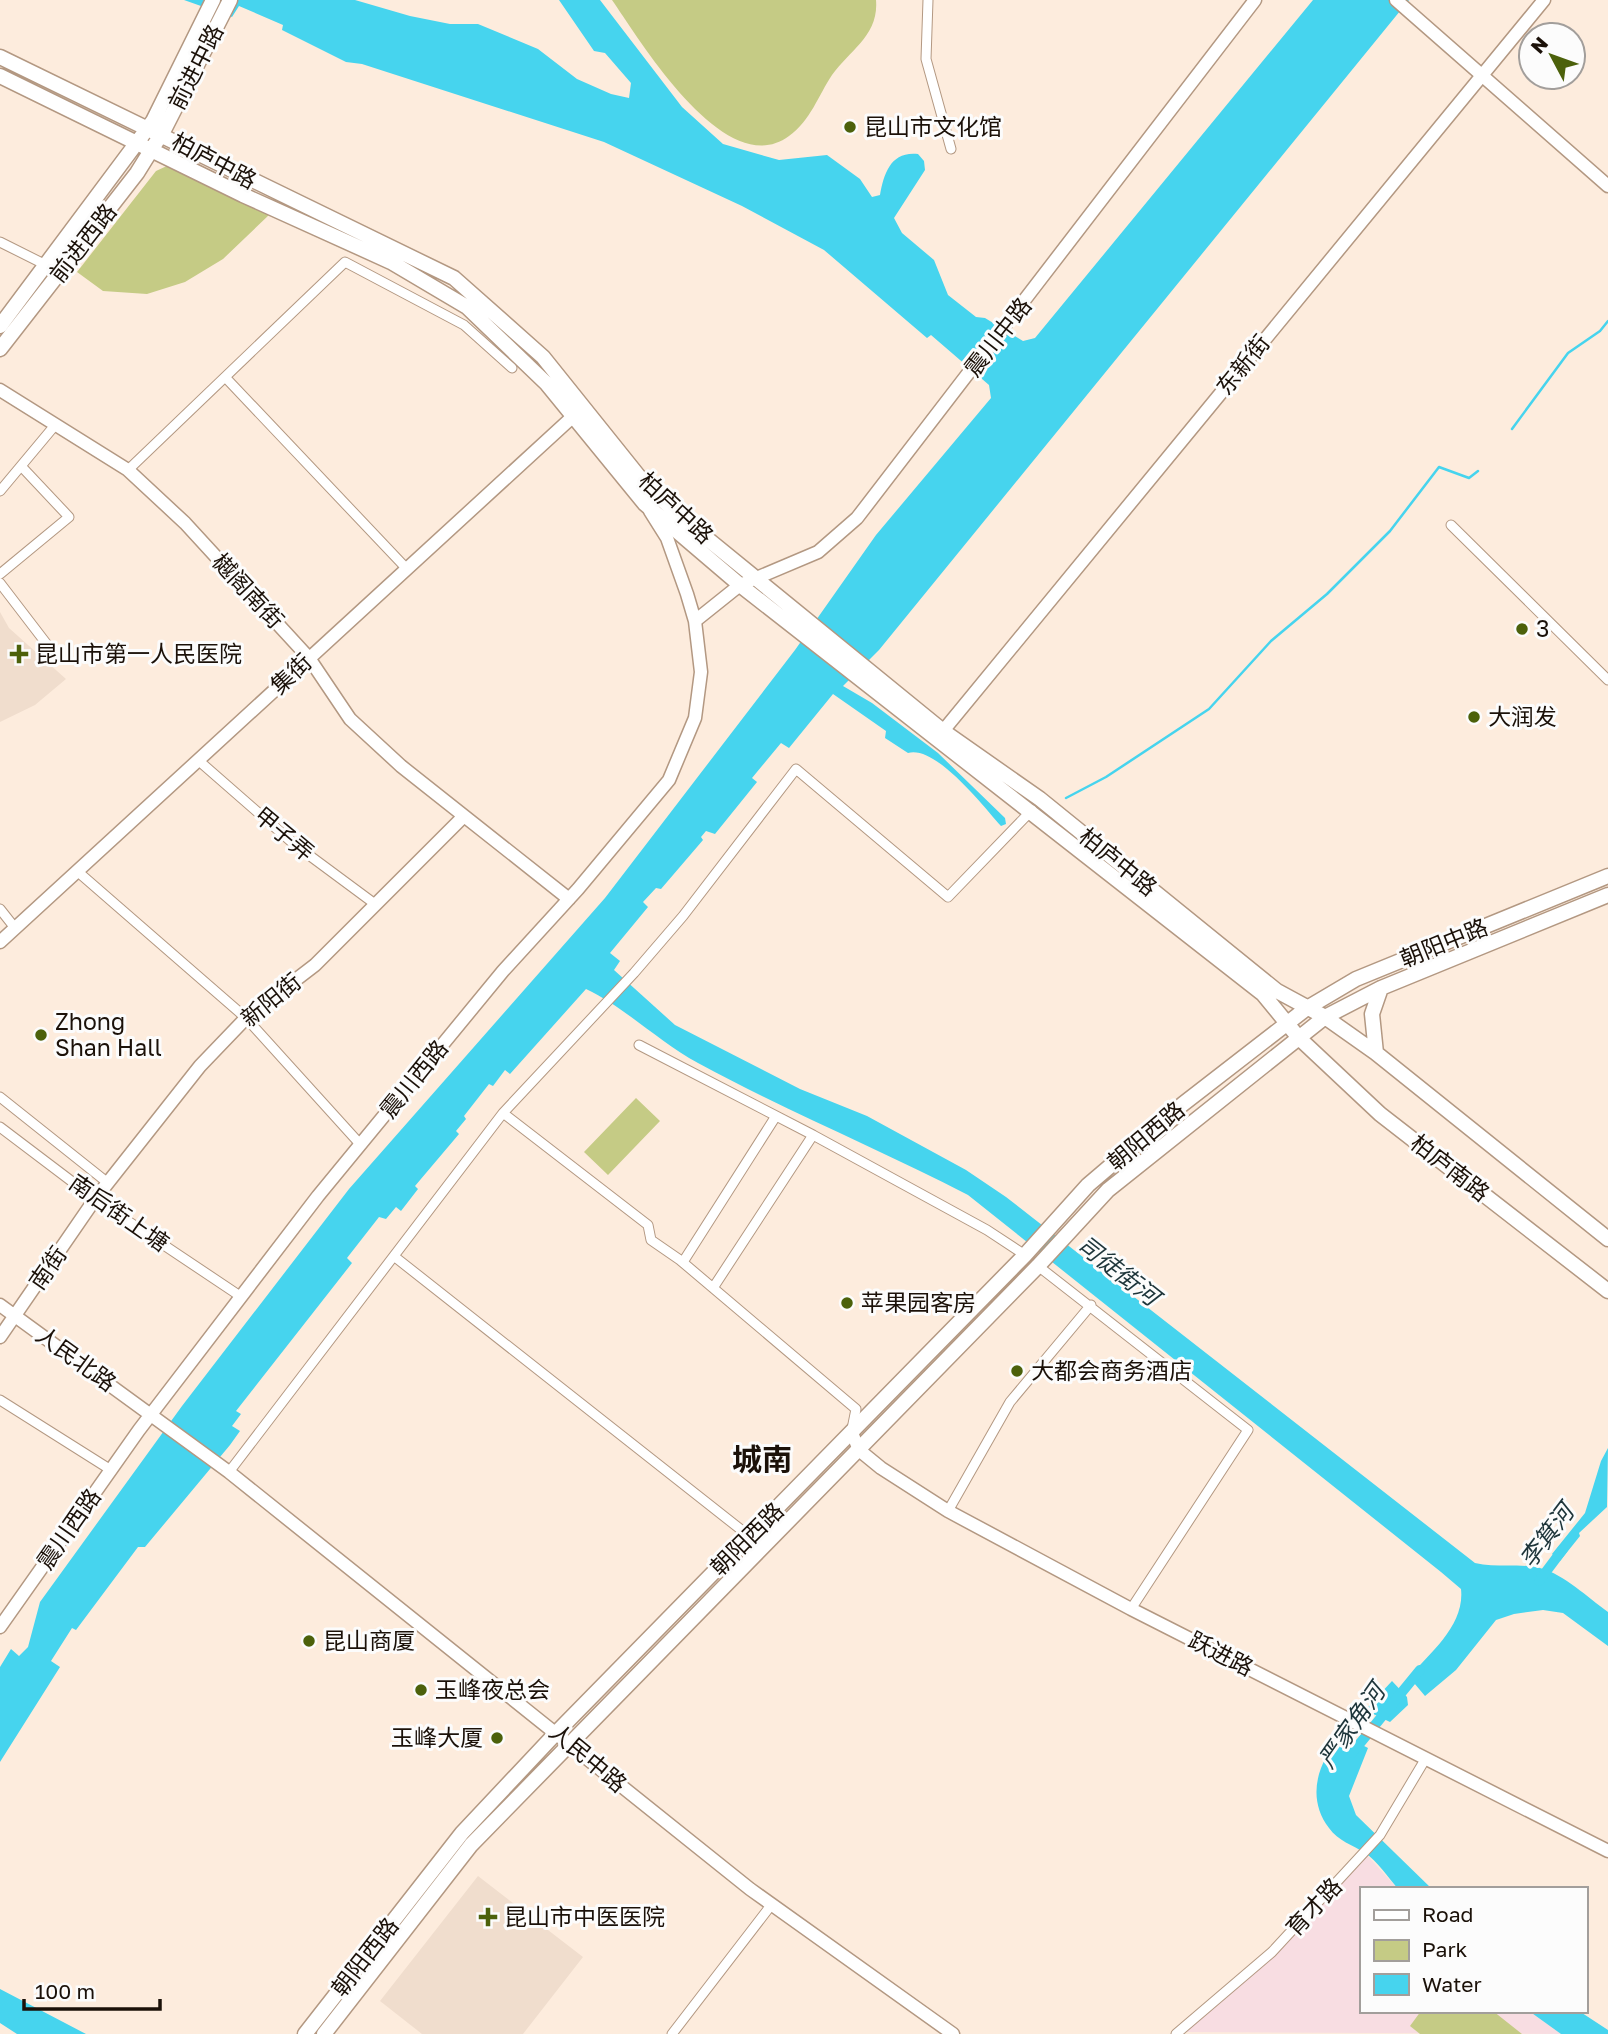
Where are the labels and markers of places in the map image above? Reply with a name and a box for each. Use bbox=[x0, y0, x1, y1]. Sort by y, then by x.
place label: 昆山市文化馆 bbox=[864, 112, 1002, 140]
marker: 昆山市文化馆 bbox=[842, 119, 858, 135]
place label: 3 bbox=[1536, 614, 1549, 642]
marker: 3 bbox=[1514, 621, 1530, 637]
place label: 昆山市第一人民医院 bbox=[35, 639, 242, 667]
marker: 昆山市第一人民医院 bbox=[9, 644, 29, 664]
place label: 大润发 bbox=[1488, 702, 1557, 730]
marker: 大润发 bbox=[1466, 709, 1482, 725]
place label: Zhong Shan Hall bbox=[55, 1007, 162, 1061]
marker: Zhong Shan Hall bbox=[33, 1027, 49, 1043]
place label: 苹果园客房 bbox=[861, 1288, 976, 1316]
marker: 苹果园客房 bbox=[839, 1295, 855, 1311]
place label: 大都会商务酒店 bbox=[1031, 1356, 1192, 1384]
marker: 大都会商务酒店 bbox=[1009, 1363, 1025, 1379]
place label: 昆山商厦 bbox=[323, 1626, 415, 1654]
marker: 昆山商厦 bbox=[301, 1633, 317, 1649]
place label: 玉峰夜总会 bbox=[435, 1675, 550, 1703]
marker: 玉峰夜总会 bbox=[413, 1682, 429, 1698]
place label: 玉峰大厦 bbox=[391, 1723, 483, 1751]
marker: 玉峰大厦 bbox=[489, 1730, 505, 1746]
place label: 昆山市中医医院 bbox=[504, 1902, 665, 1930]
marker: 昆山市中医医院 bbox=[478, 1907, 498, 1927]

